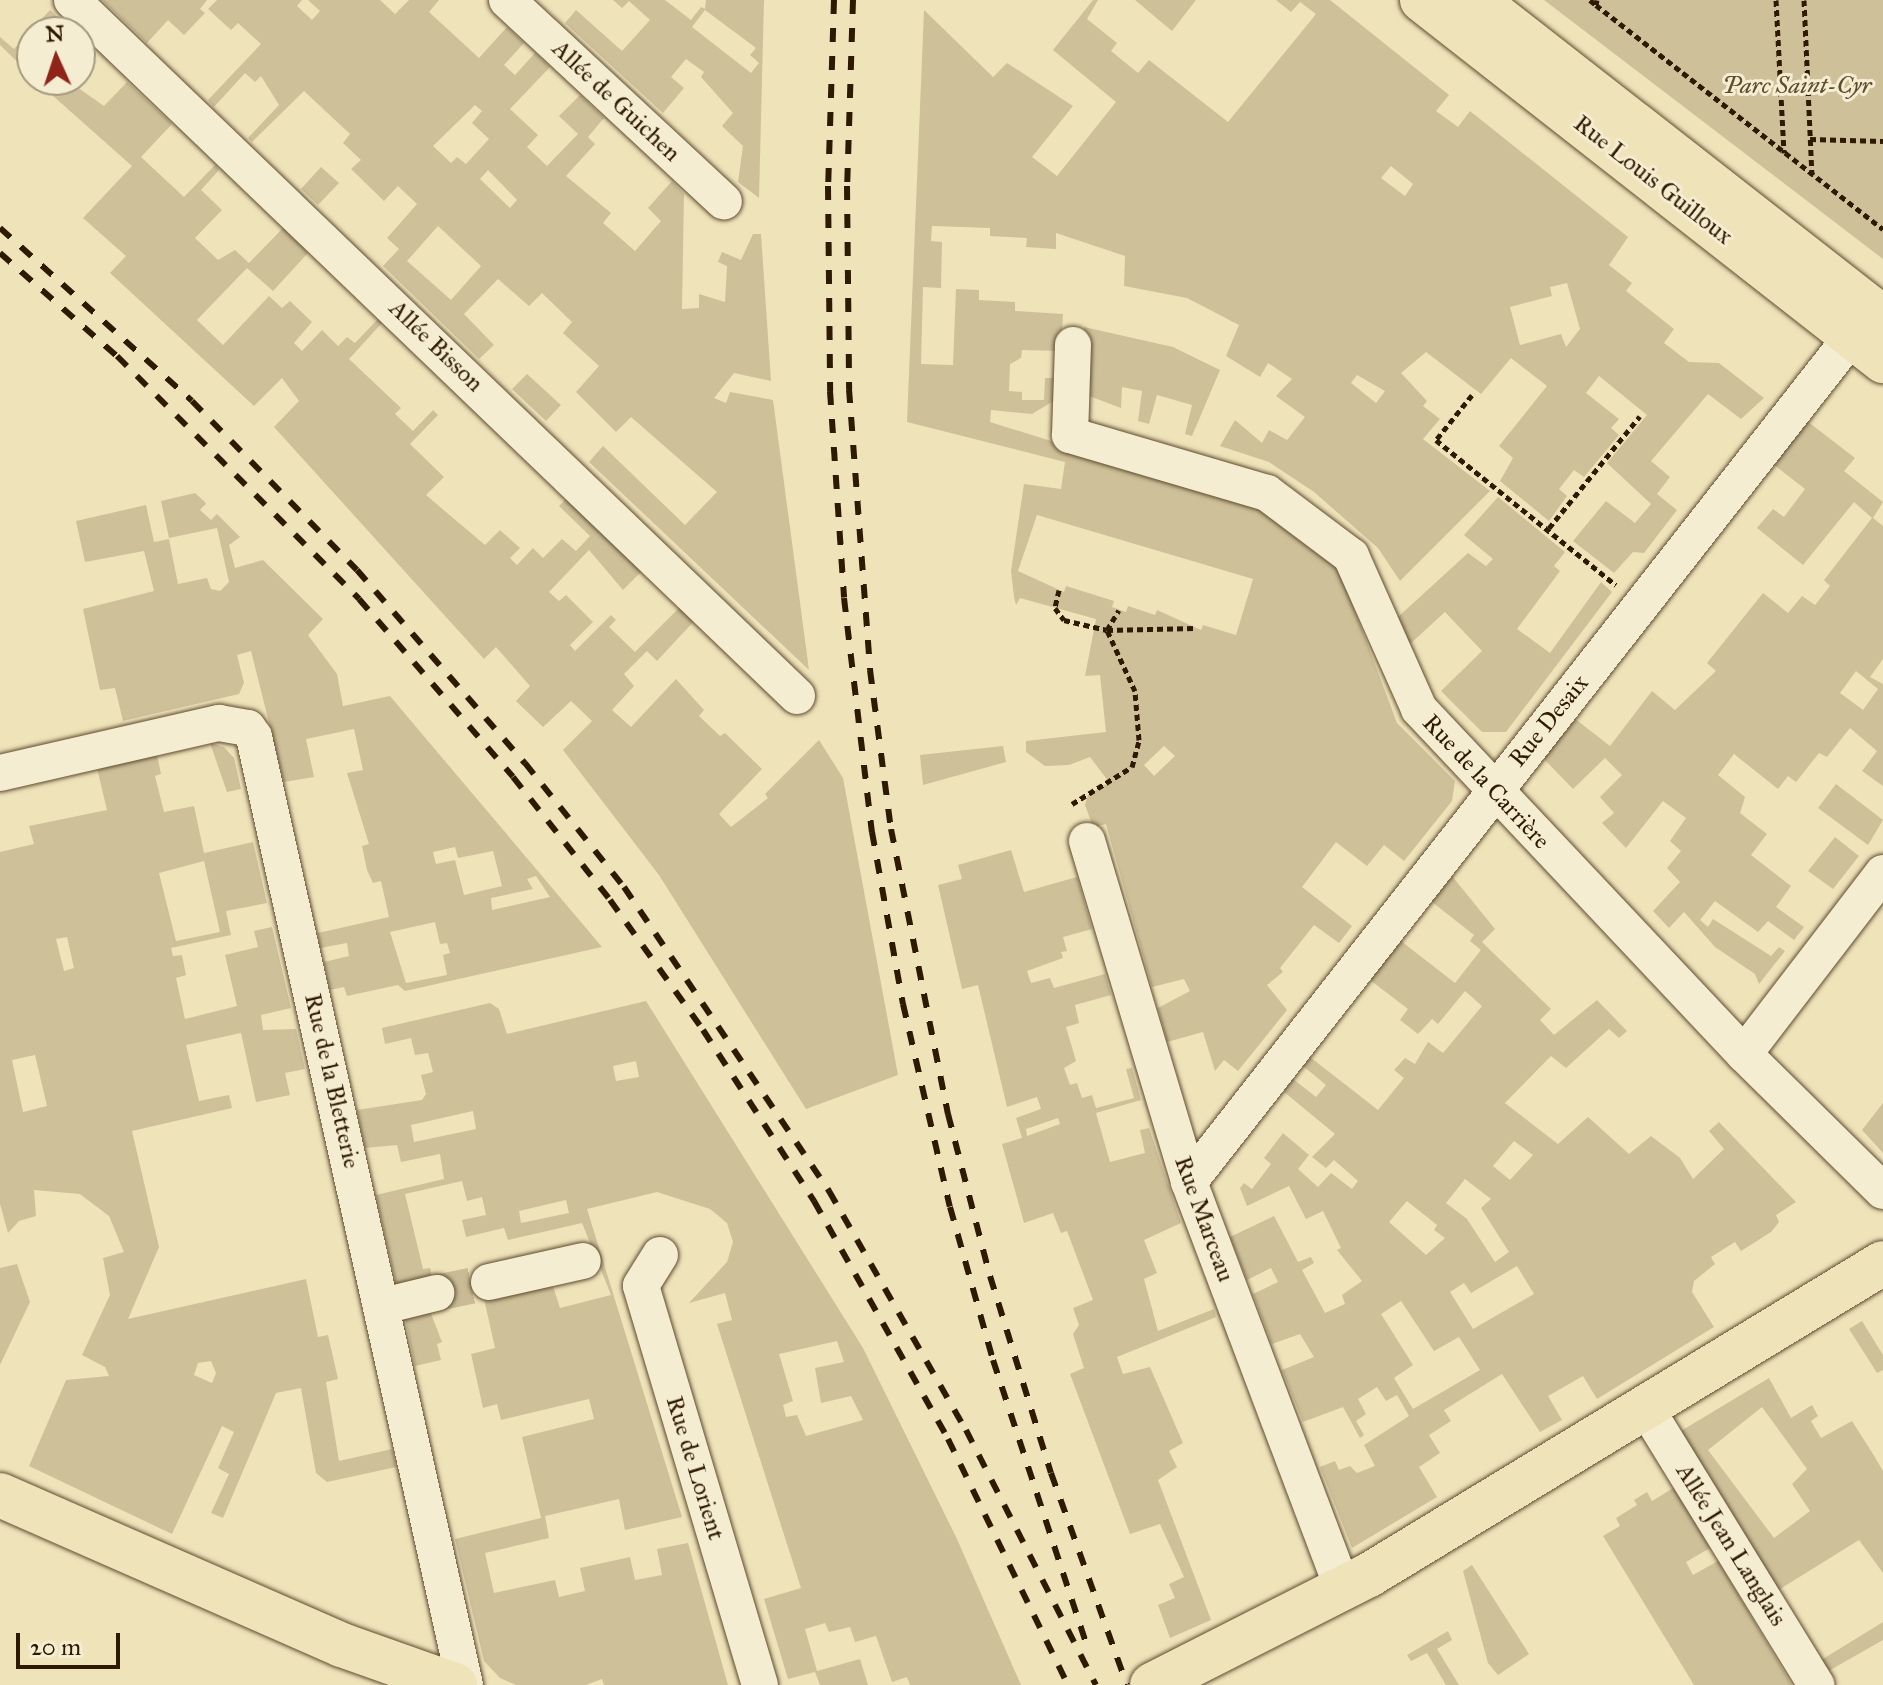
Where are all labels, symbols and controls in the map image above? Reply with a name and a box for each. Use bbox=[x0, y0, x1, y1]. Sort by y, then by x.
north arrow bbox=[16, 16, 96, 96]
text: N bbox=[45, 20, 65, 48]
street label: Allée de Guichen bbox=[546, 34, 686, 168]
park label: Parc Saint-Cyr bbox=[1722, 72, 1872, 100]
street label: Rue Louis Guilloux bbox=[1568, 109, 1738, 251]
street label: Allée Bisson bbox=[383, 294, 489, 398]
street label: Rue Desaix bbox=[1503, 669, 1595, 773]
street label: Rue de la Carrière bbox=[1416, 709, 1556, 855]
street label: Rue de la Bletterie bbox=[298, 991, 366, 1171]
street label: Rue Marceau bbox=[1168, 1152, 1240, 1286]
street label: Rue de Lorient bbox=[660, 1393, 730, 1543]
street label: Allée Jean Langlais bbox=[1670, 1459, 1792, 1631]
scale bar bbox=[20, 1617, 124, 1667]
text: 20 m bbox=[30, 1632, 81, 1662]

